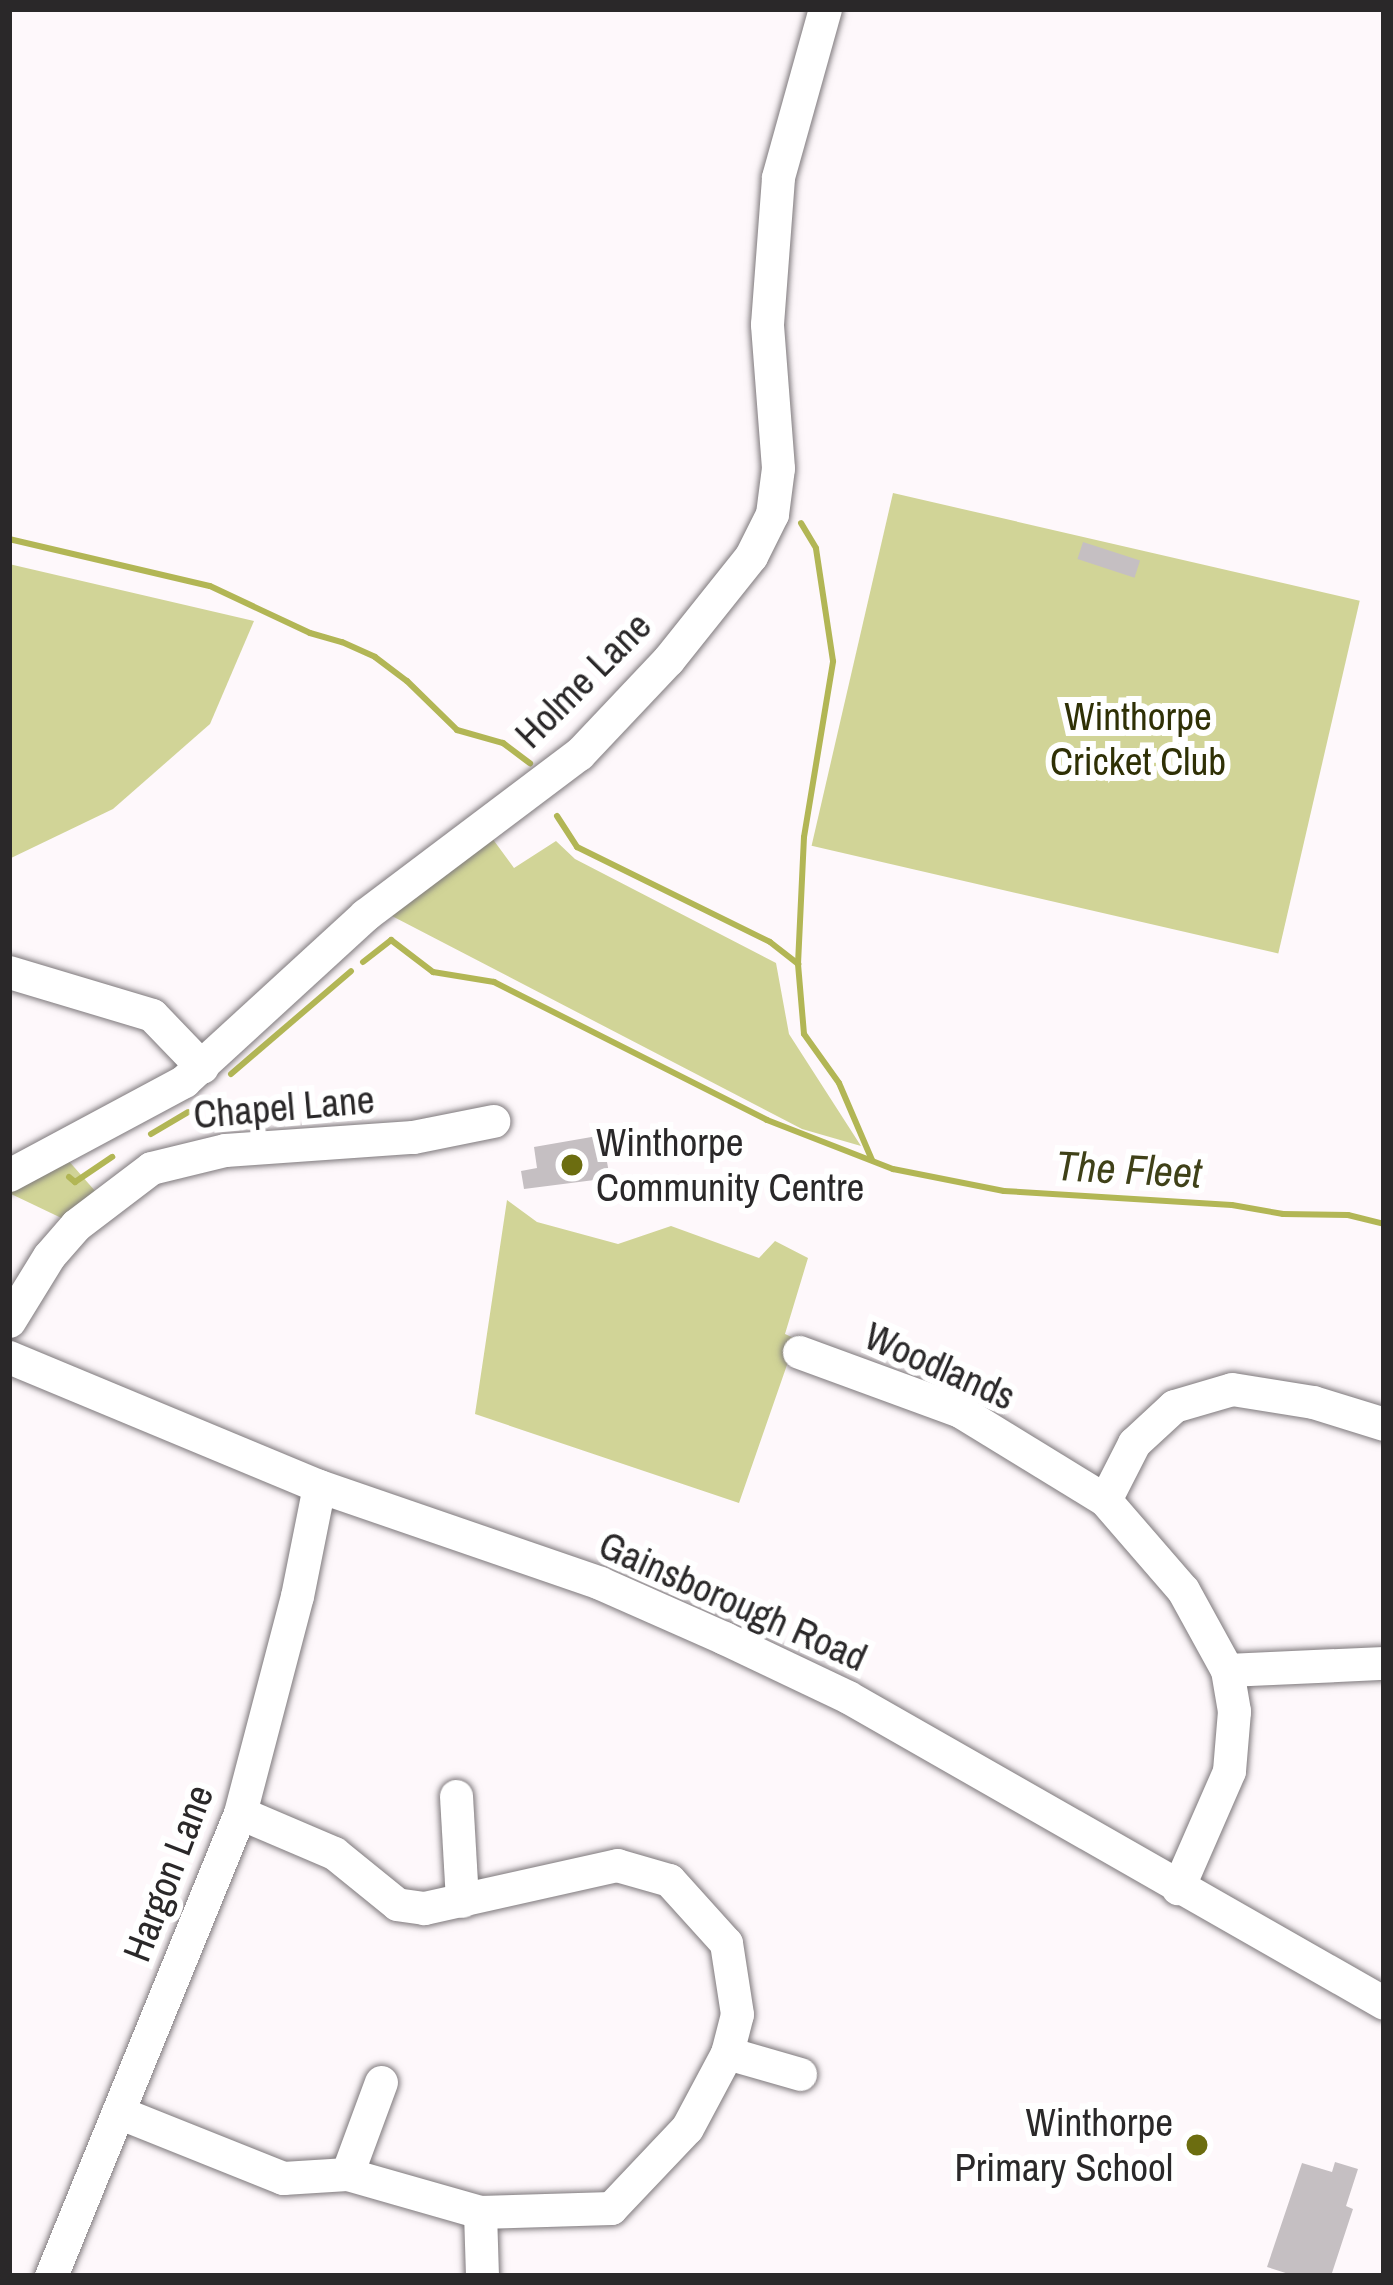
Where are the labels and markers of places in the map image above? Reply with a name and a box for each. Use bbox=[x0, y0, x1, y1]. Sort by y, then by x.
place label: Winthorpe Community Centre bbox=[596, 1120, 864, 1211]
marker: Winthorpe Community Centre bbox=[559, 1152, 585, 1178]
place label: Winthorpe Primary School bbox=[954, 2100, 1173, 2191]
marker: Winthorpe Primary School bbox=[1184, 2132, 1210, 2158]

